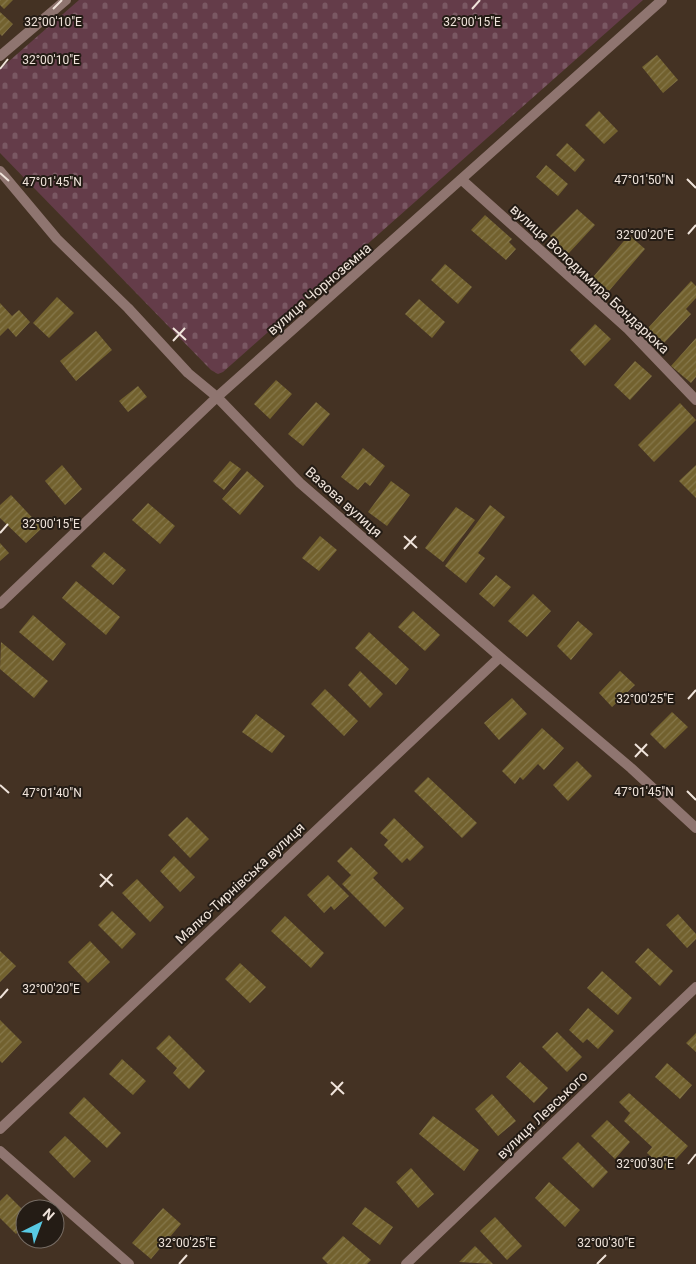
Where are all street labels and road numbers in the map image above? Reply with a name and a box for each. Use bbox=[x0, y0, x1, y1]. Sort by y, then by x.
street label: вулиця Володимира Бондарюка bbox=[507, 201, 673, 357]
street label: вулиця Чорноземна bbox=[264, 240, 374, 338]
street label: Вазова вулиця bbox=[303, 464, 385, 540]
street label: Малко-Тирнівська вулиця bbox=[172, 819, 308, 947]
street label: вулиця Левського bbox=[494, 1068, 591, 1162]

